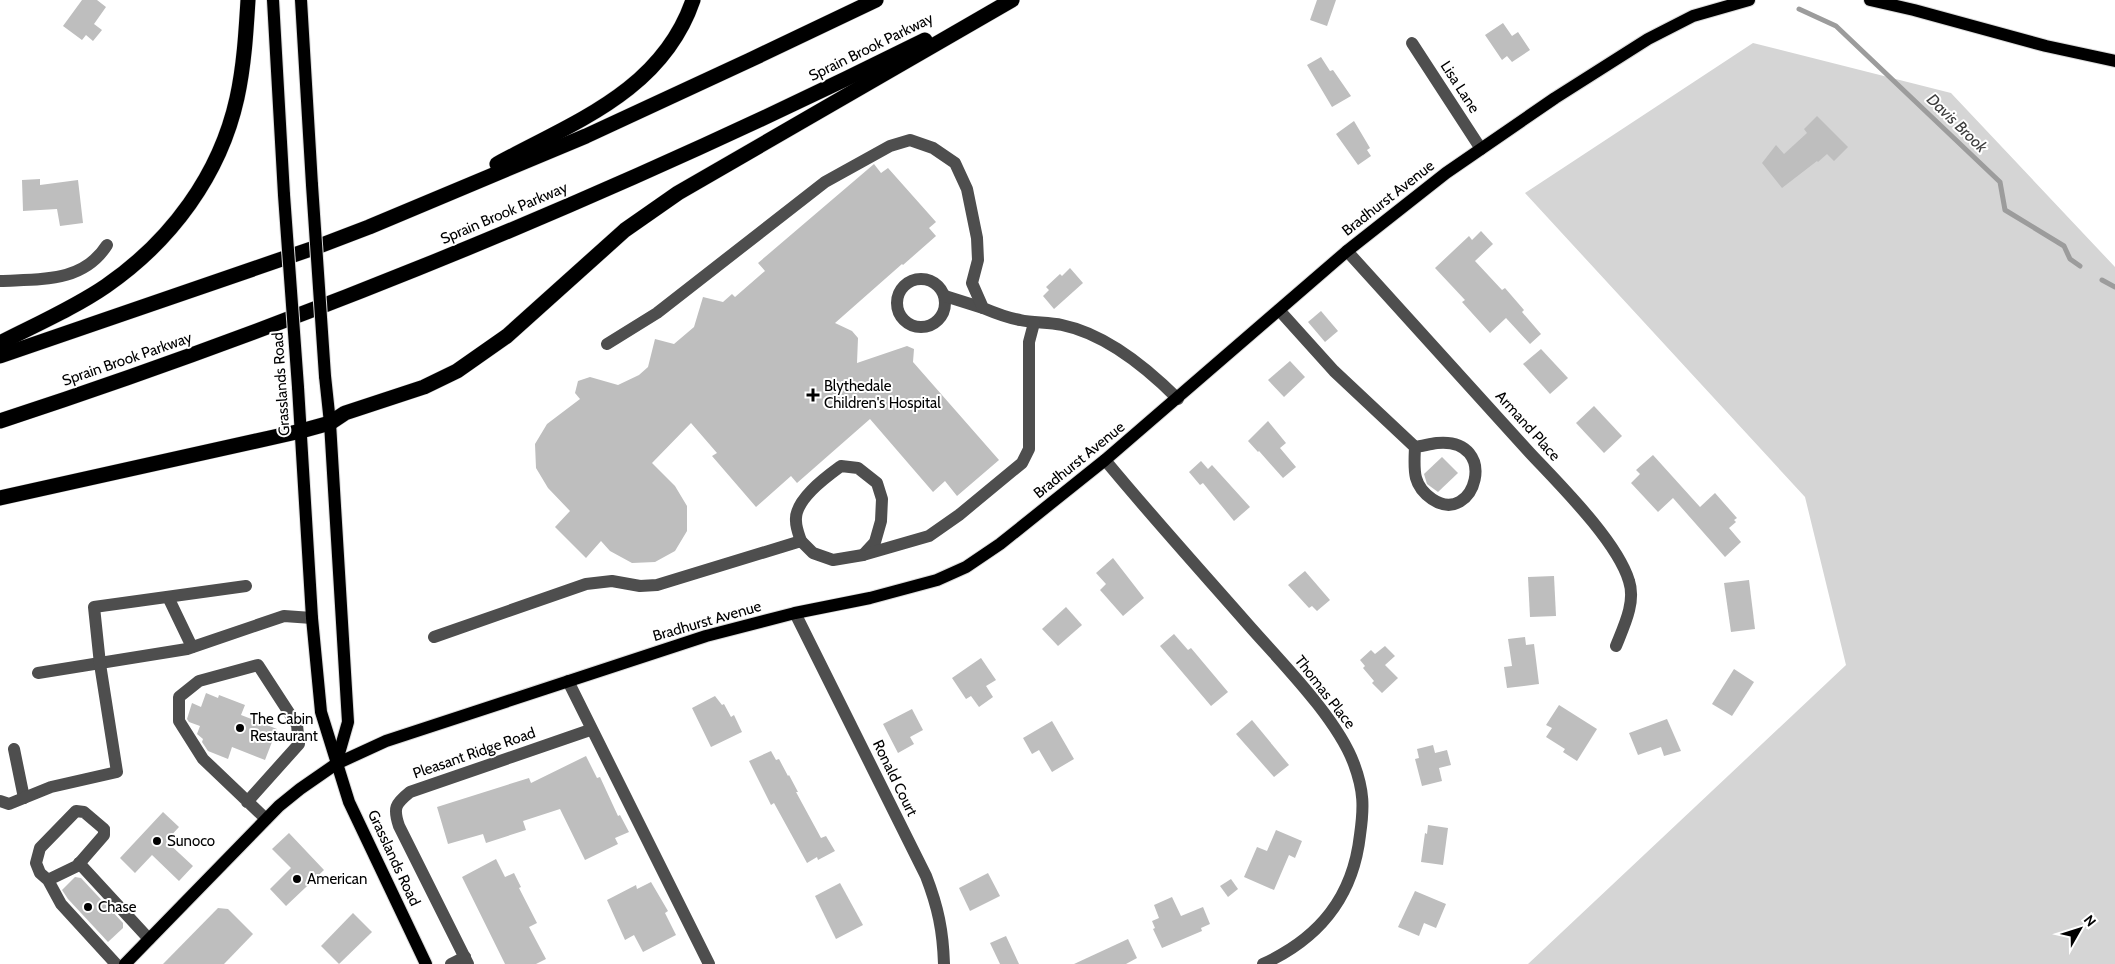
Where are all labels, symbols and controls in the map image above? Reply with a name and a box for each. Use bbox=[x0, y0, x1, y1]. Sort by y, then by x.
street label: Sprain Brook Parkway bbox=[806, 9, 937, 85]
street label: Lisa Lane bbox=[1437, 58, 1484, 117]
water label: Davis Brook bbox=[1923, 90, 1992, 157]
street label: Bradhurst Avenue bbox=[1338, 156, 1438, 240]
street label: Sprain Brook Parkway bbox=[438, 178, 571, 248]
street label: Sprain Brook Parkway bbox=[60, 328, 195, 390]
street label: Grasslands Road bbox=[268, 332, 294, 436]
place label: Blythedale Children's Hospital bbox=[824, 377, 941, 412]
street label: Armand Place bbox=[1492, 387, 1564, 465]
marker: Blythedale Children's Hospital bbox=[806, 388, 820, 402]
street label: Bradhurst Avenue bbox=[1030, 418, 1128, 502]
street label: Bradhurst Avenue bbox=[651, 597, 764, 645]
street label: Thomas Place bbox=[1291, 652, 1359, 732]
place label: The Cabin Restaurant bbox=[250, 710, 318, 745]
marker: The Cabin Restaurant bbox=[234, 722, 246, 734]
street label: Pleasant Ridge Road bbox=[410, 724, 538, 782]
street label: Ronald Court bbox=[869, 737, 921, 819]
street label: Grasslands Road bbox=[364, 807, 424, 909]
place label: Sunoco bbox=[167, 832, 215, 850]
marker: Sunoco bbox=[151, 835, 163, 847]
place label: American bbox=[307, 870, 367, 888]
marker: American bbox=[291, 873, 303, 885]
place label: Chase bbox=[98, 898, 137, 916]
marker: Chase bbox=[82, 901, 94, 913]
north arrow bbox=[2055, 904, 2105, 954]
text: N bbox=[2080, 911, 2100, 930]

